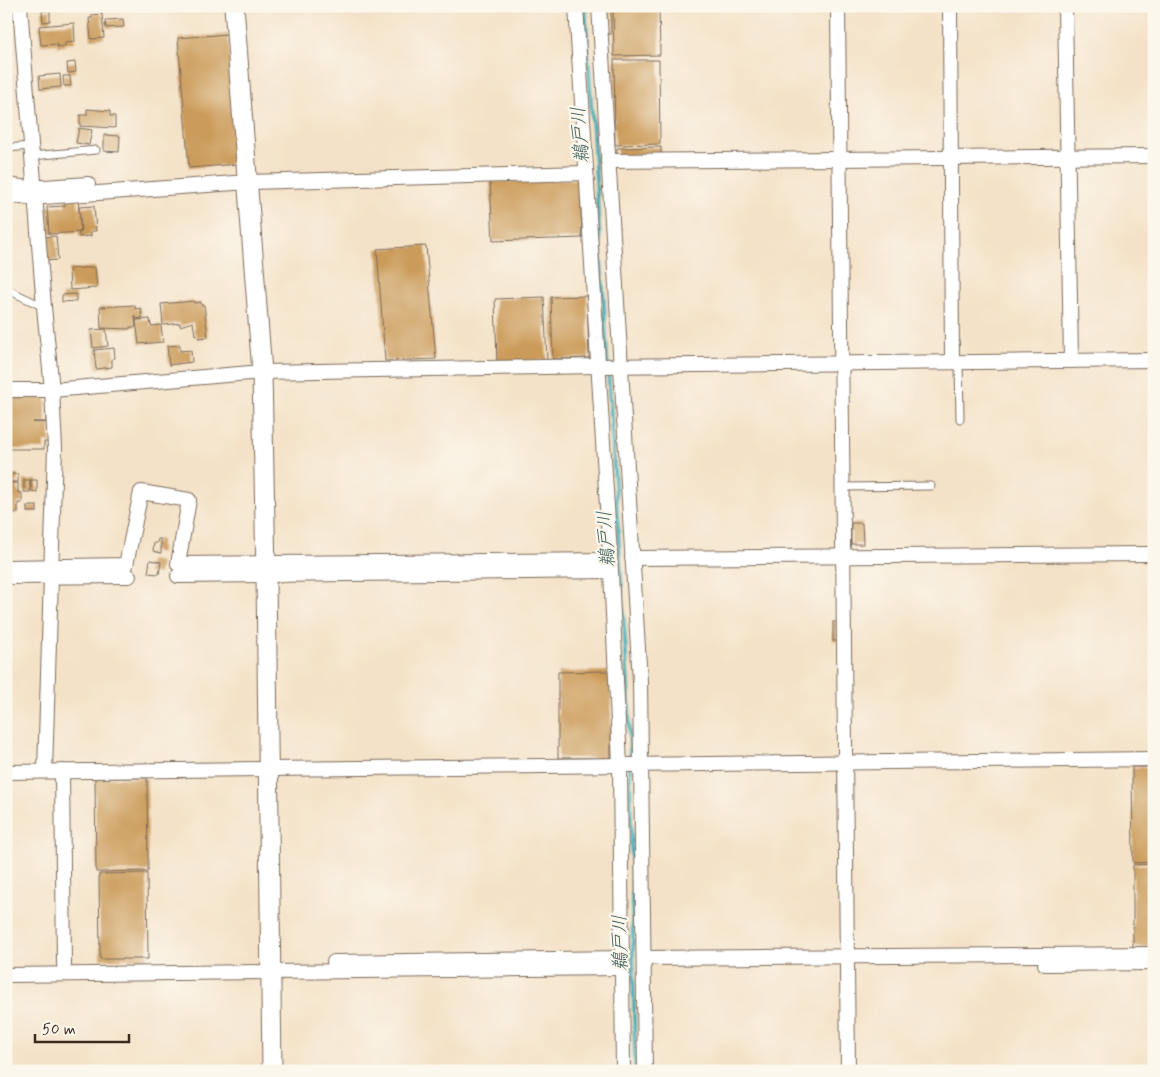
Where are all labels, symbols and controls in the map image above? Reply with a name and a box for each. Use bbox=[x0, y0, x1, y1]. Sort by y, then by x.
water label: 鵜戸川 bbox=[566, 106, 595, 164]
water label: 鵜戸川 bbox=[592, 510, 621, 568]
water label: 鵜戸川 bbox=[608, 914, 633, 972]
scale bar bbox=[35, 1012, 129, 1044]
text: 50 m bbox=[42, 1020, 76, 1040]

